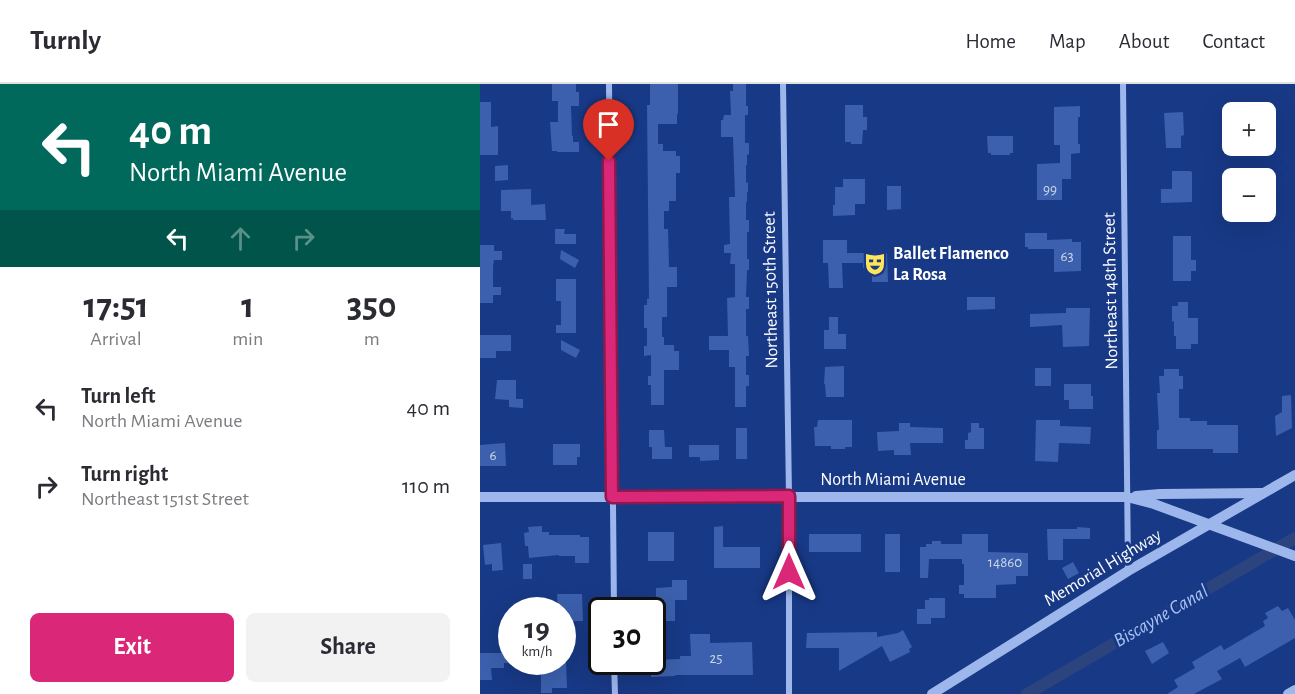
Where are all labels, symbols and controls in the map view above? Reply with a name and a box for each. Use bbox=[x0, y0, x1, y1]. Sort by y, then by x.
text: Turnly bbox=[30, 27, 101, 55]
text: Home bbox=[965, 31, 1016, 52]
text: Map bbox=[1049, 31, 1086, 52]
text: About bbox=[1119, 31, 1169, 52]
text: Contact bbox=[1202, 31, 1265, 52]
pin bbox=[583, 99, 634, 161]
map controls bbox=[1222, 102, 1276, 222]
button: + bbox=[1222, 102, 1276, 156]
icon: left bbox=[30, 108, 108, 186]
icon: arrive bbox=[592, 108, 625, 141]
text: 40 m bbox=[129, 110, 212, 152]
text: North Miami Avenue bbox=[129, 159, 347, 186]
button: − bbox=[1222, 168, 1276, 222]
house number: 99 bbox=[1043, 182, 1057, 197]
street label: Northeast 150th Street bbox=[761, 211, 781, 369]
street label: Northeast 148th Street bbox=[1101, 212, 1121, 370]
icon: left bbox=[161, 222, 194, 255]
icon: ahead bbox=[224, 222, 257, 255]
icon: right bbox=[287, 222, 320, 255]
place label: Ballet Flamenco La Rosa bbox=[893, 245, 1009, 284]
house number: 63 bbox=[1060, 249, 1074, 264]
theatre icon: Ballet Flamenco La Rosa bbox=[862, 251, 888, 277]
text: 17:51 bbox=[83, 288, 149, 324]
text: 1 bbox=[241, 288, 254, 324]
text: 350 bbox=[347, 288, 397, 324]
text: Arrival bbox=[90, 329, 142, 349]
text: min bbox=[232, 329, 263, 349]
text: m bbox=[364, 329, 380, 349]
text: Turn left bbox=[81, 385, 155, 407]
icon: left bbox=[30, 392, 63, 425]
text: 40 m bbox=[407, 397, 450, 419]
text: North Miami Avenue bbox=[81, 411, 243, 431]
house number: 6 bbox=[489, 448, 497, 463]
text: Turn right bbox=[81, 463, 168, 485]
icon: right bbox=[30, 470, 63, 503]
street label: North Miami Avenue bbox=[820, 471, 966, 489]
text: 110 m bbox=[402, 475, 450, 497]
text: Northeast 151st Street bbox=[81, 489, 249, 509]
street label: Memorial Highway bbox=[1041, 526, 1165, 610]
position arrow bbox=[757, 540, 821, 604]
house number: 14860 bbox=[988, 555, 1022, 570]
water label: Biscayne Canal bbox=[1110, 581, 1212, 651]
speed limit sign: 30 bbox=[588, 597, 666, 675]
button: Exit bbox=[30, 613, 234, 682]
button: Share bbox=[246, 613, 450, 682]
text: 19 bbox=[524, 614, 550, 644]
text: km/h bbox=[522, 644, 552, 659]
house number: 25 bbox=[709, 651, 723, 666]

